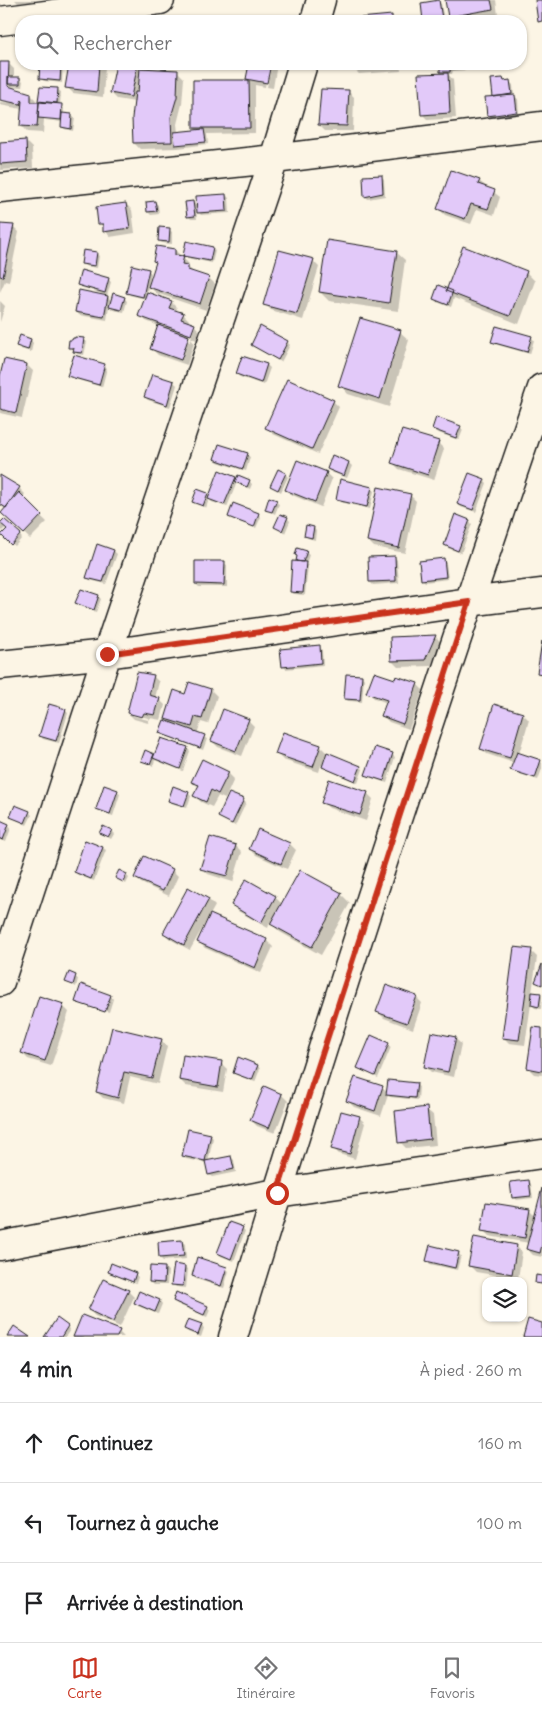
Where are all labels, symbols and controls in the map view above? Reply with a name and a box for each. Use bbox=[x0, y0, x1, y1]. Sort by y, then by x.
search box bbox=[15, 15, 527, 70]
icon: search bbox=[33, 29, 61, 57]
text: Rechercher bbox=[73, 31, 172, 55]
route end bbox=[96, 643, 119, 666]
route start bbox=[266, 1182, 289, 1205]
map controls bbox=[482, 1277, 527, 1322]
button: layers bbox=[482, 1277, 527, 1322]
text: 4 min bbox=[20, 1356, 72, 1383]
text: À pied · 260 m bbox=[420, 1360, 522, 1380]
icon: ahead bbox=[20, 1429, 48, 1457]
text: Continuez bbox=[67, 1431, 153, 1455]
text: 160 m bbox=[478, 1433, 522, 1453]
icon: left bbox=[20, 1509, 48, 1537]
text: Tournez à gauche bbox=[67, 1511, 219, 1535]
text: 100 m bbox=[477, 1513, 522, 1533]
icon: arrive bbox=[20, 1589, 48, 1617]
text: Arrivée à destination bbox=[67, 1591, 243, 1615]
tab: Carte bbox=[67, 1654, 102, 1702]
tab: Itinéraire bbox=[236, 1654, 295, 1702]
tab: Favoris bbox=[430, 1654, 475, 1702]

